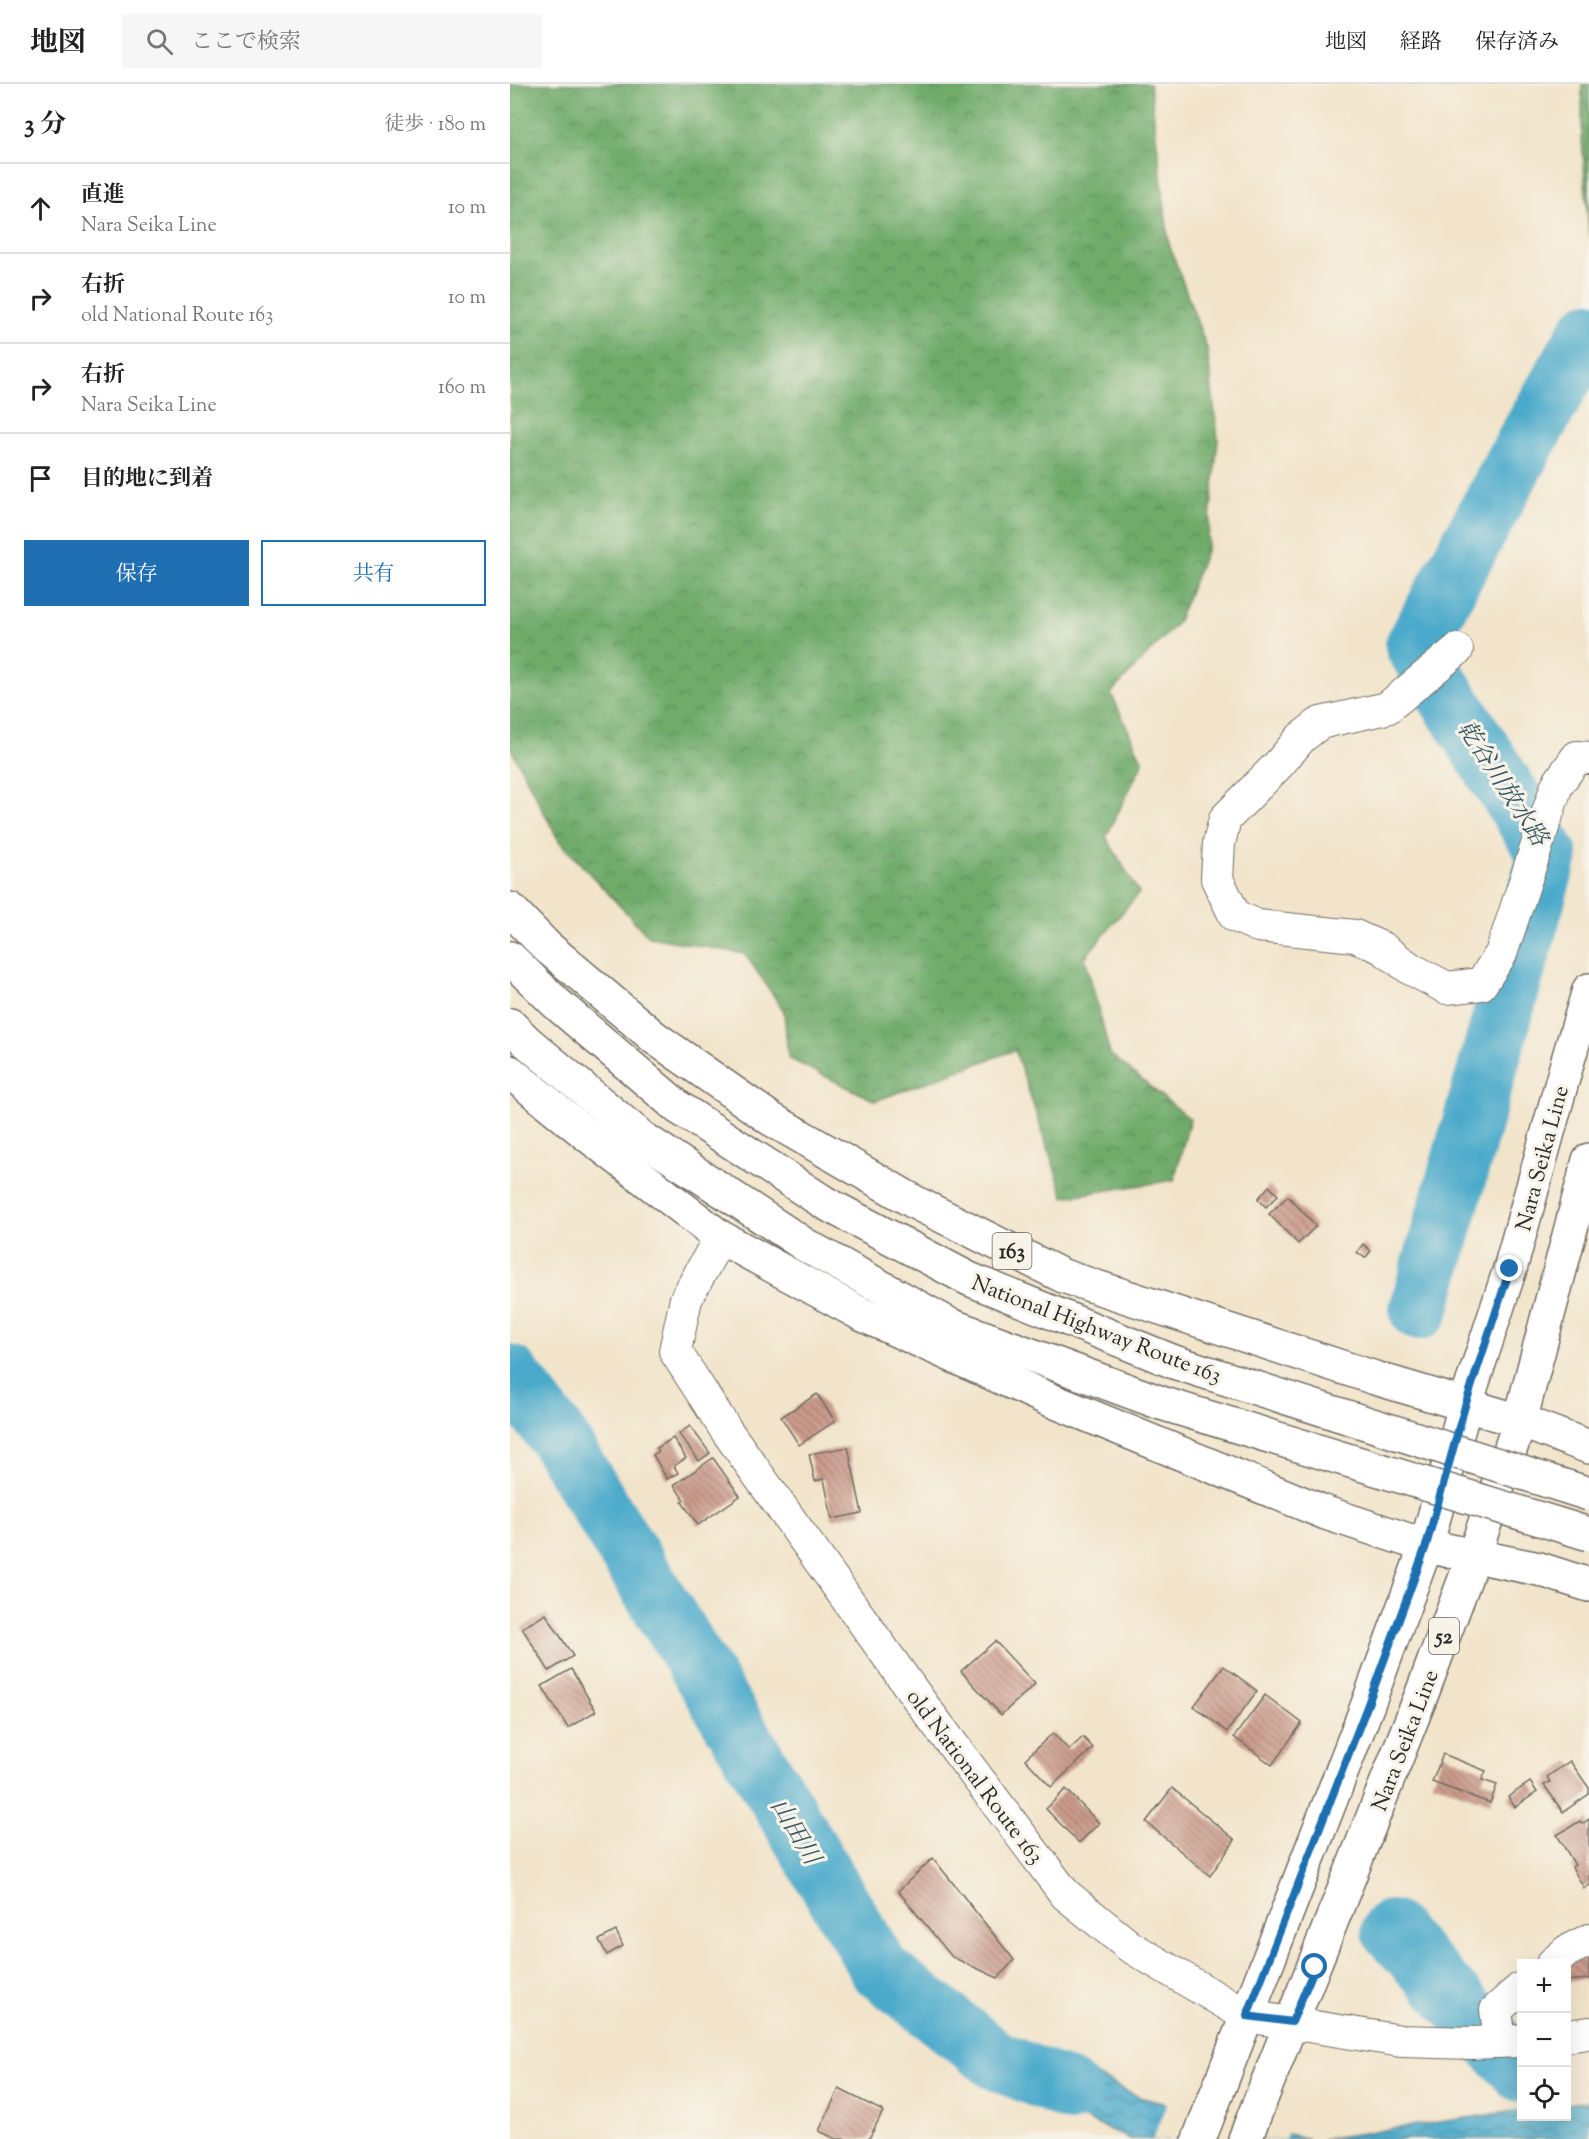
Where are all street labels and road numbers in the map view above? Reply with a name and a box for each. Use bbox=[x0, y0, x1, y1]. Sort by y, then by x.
street label: Nara Seika Line bbox=[1509, 1083, 1579, 1235]
road number: 163 bbox=[992, 1233, 1032, 1269]
street label: National Highway Route 163 bbox=[966, 1268, 1226, 1393]
road number: 52 bbox=[1429, 1618, 1459, 1654]
street label: Nara Seika Line bbox=[1365, 1666, 1448, 1817]
street label: old National Route 163 bbox=[897, 1684, 1050, 1872]

